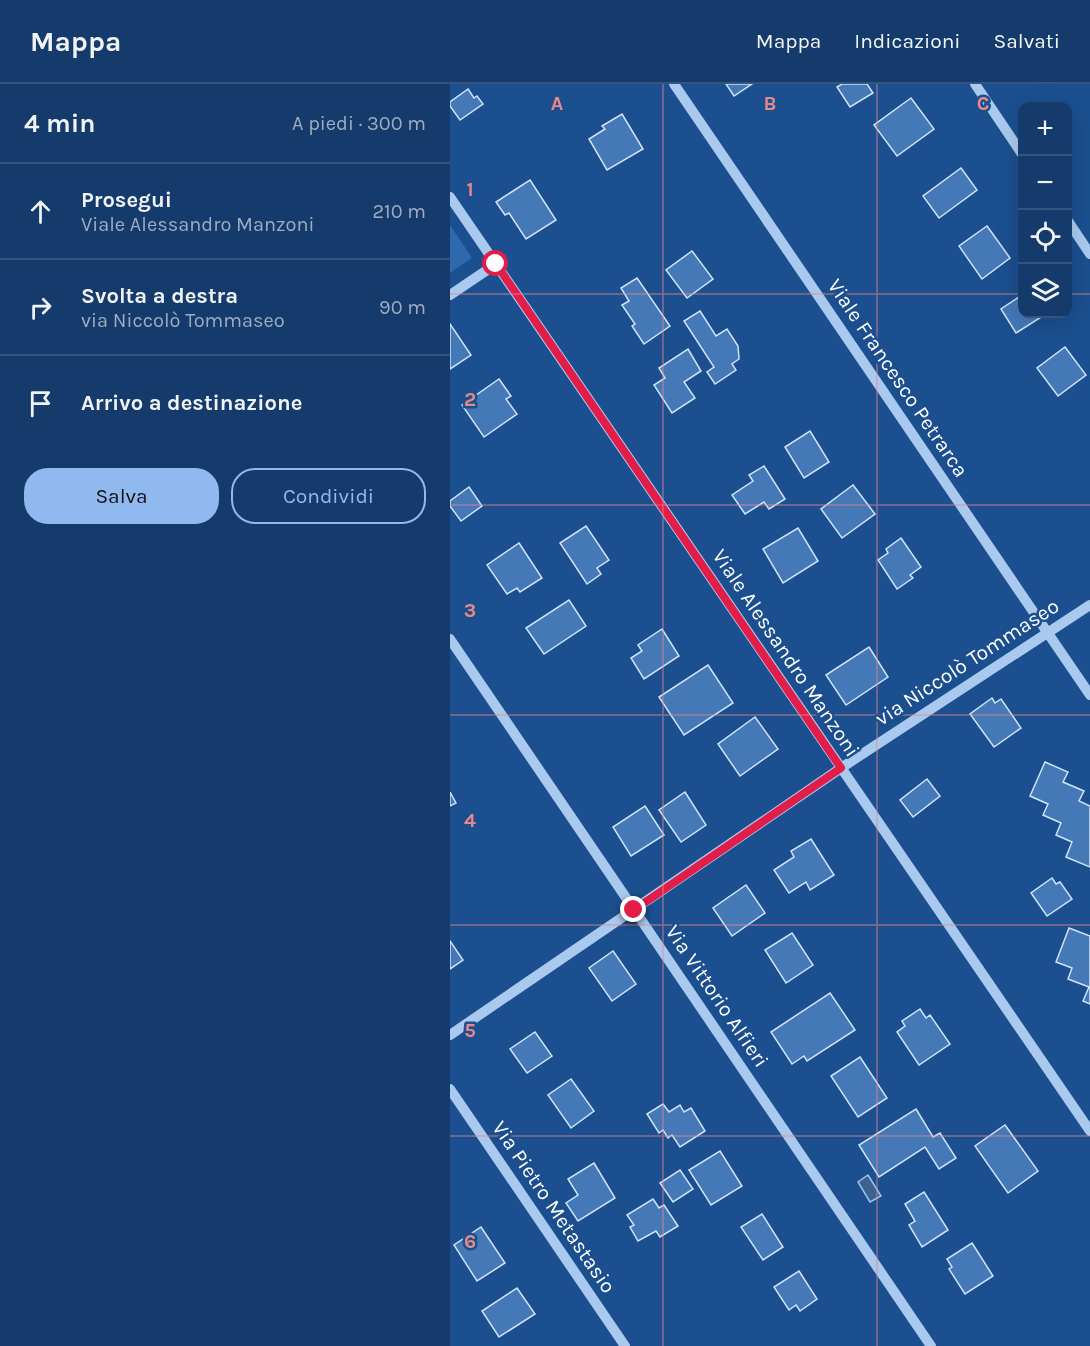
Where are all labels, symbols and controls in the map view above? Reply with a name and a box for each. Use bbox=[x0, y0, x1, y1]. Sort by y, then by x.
text: Mappa bbox=[30, 25, 121, 58]
text: Mappa bbox=[756, 29, 821, 53]
text: Indicazioni bbox=[854, 29, 961, 53]
text: Salvati bbox=[994, 29, 1060, 53]
text: A bbox=[551, 92, 564, 115]
text: B bbox=[764, 92, 776, 115]
text: C bbox=[977, 92, 989, 115]
map controls bbox=[1018, 102, 1072, 318]
button: + bbox=[1018, 102, 1072, 156]
text: 4 min bbox=[24, 108, 95, 139]
text: A piedi · 300 m bbox=[292, 112, 426, 135]
button: − bbox=[1018, 156, 1072, 210]
text: 1 bbox=[466, 178, 474, 201]
text: Prosegui bbox=[81, 187, 172, 213]
icon: ahead bbox=[24, 195, 57, 228]
text: 210 m bbox=[372, 200, 426, 223]
button: locate bbox=[1018, 210, 1072, 264]
text: Viale Alessandro Manzoni bbox=[81, 213, 315, 236]
route start bbox=[482, 250, 508, 276]
button: layers bbox=[1018, 264, 1072, 318]
street label: Viale Francesco Petrarca bbox=[823, 274, 973, 482]
text: Svolta a destra bbox=[81, 283, 238, 309]
icon: right bbox=[24, 291, 57, 324]
text: 90 m bbox=[379, 296, 426, 319]
text: via Niccolò Tommaseo bbox=[81, 309, 285, 332]
icon: arrive bbox=[24, 387, 57, 420]
text: 2 bbox=[464, 388, 476, 411]
text: Arrivo a destinazione bbox=[81, 390, 302, 416]
button: Salva bbox=[24, 468, 219, 524]
button: Condividi bbox=[231, 468, 426, 524]
street label: Viale Alessandro Manzoni bbox=[707, 545, 865, 761]
street label: via Niccolò Tommaseo bbox=[871, 594, 1063, 730]
text: 3 bbox=[464, 599, 476, 622]
text: 4 bbox=[464, 809, 476, 832]
route end bbox=[620, 896, 646, 922]
street label: Via Vittorio Alfieri bbox=[661, 920, 773, 1072]
text: 5 bbox=[464, 1019, 476, 1042]
street label: Via Pietro Metastasio bbox=[487, 1116, 621, 1298]
text: 6 bbox=[464, 1230, 476, 1253]

